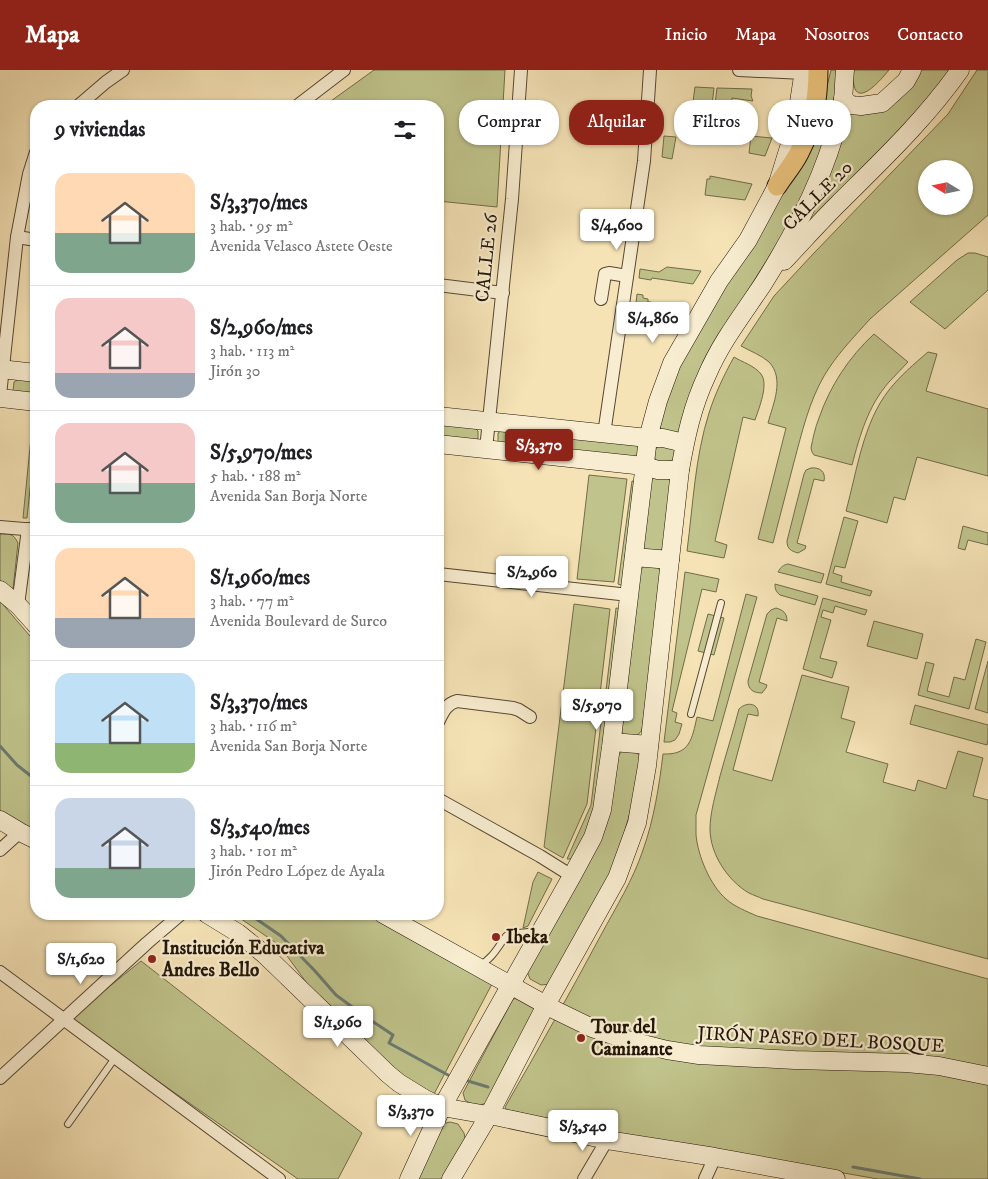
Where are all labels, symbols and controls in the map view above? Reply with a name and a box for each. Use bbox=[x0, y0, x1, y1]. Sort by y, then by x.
text: Mapa bbox=[25, 20, 79, 50]
text: Inicio bbox=[665, 24, 707, 46]
text: Mapa bbox=[735, 24, 776, 46]
text: Nosotros bbox=[804, 24, 869, 46]
text: Contacto bbox=[897, 24, 963, 46]
chip: Comprar bbox=[459, 100, 559, 145]
chip: Alquilar bbox=[569, 100, 664, 145]
chip: Filtros bbox=[674, 100, 758, 145]
chip: Nuevo bbox=[768, 100, 851, 145]
icon: filters bbox=[391, 116, 419, 144]
text: 9 viviendas bbox=[55, 117, 145, 143]
street label: CALLE 20 bbox=[778, 156, 858, 236]
north arrow bbox=[918, 160, 972, 215]
map controls bbox=[918, 160, 973, 215]
text: S/3,370/mes bbox=[210, 190, 308, 216]
icon: home bbox=[95, 193, 155, 253]
pin: S/4,600 bbox=[571, 208, 663, 251]
street label: CALLE 26 bbox=[471, 212, 503, 303]
text: S/4,600 bbox=[591, 215, 643, 235]
text: 3 hab. · 95 m² bbox=[210, 216, 293, 236]
text: Avenida Velasco Astete Oeste bbox=[210, 236, 393, 256]
pin: S/4,860 bbox=[607, 302, 699, 344]
text: S/4,860 bbox=[627, 308, 679, 328]
text: S/2,960/mes bbox=[210, 315, 313, 341]
icon: home bbox=[95, 318, 155, 378]
text: 3 hab. · 113 m² bbox=[210, 341, 294, 361]
text: Jirón 30 bbox=[210, 361, 260, 381]
pin: S/3,370 bbox=[493, 428, 585, 471]
text: S/3,370 bbox=[516, 435, 562, 455]
text: S/5,970/mes bbox=[210, 440, 312, 466]
icon: home bbox=[95, 443, 155, 503]
text: 5 hab. · 188 m² bbox=[210, 466, 301, 486]
text: Avenida San Borja Norte bbox=[210, 486, 367, 506]
pin: S/2,960 bbox=[486, 556, 578, 598]
text: S/2,960 bbox=[507, 562, 557, 582]
text: S/1,960/mes bbox=[210, 565, 310, 591]
icon: home bbox=[95, 568, 155, 628]
text: 3 hab. · 77 m² bbox=[210, 591, 294, 611]
text: Avenida Boulevard de Surco bbox=[210, 611, 387, 631]
pin: S/5,970 bbox=[551, 688, 643, 731]
text: S/3,370/mes bbox=[210, 690, 308, 716]
icon: home bbox=[95, 693, 155, 753]
text: S/5,970 bbox=[572, 695, 622, 715]
text: 3 hab. · 116 m² bbox=[210, 716, 297, 736]
text: Avenida San Borja Norte bbox=[210, 736, 367, 756]
text: S/3,540/mes bbox=[210, 815, 310, 841]
icon: home bbox=[95, 818, 155, 878]
text: 3 hab. · 101 m² bbox=[210, 841, 297, 861]
text: Jirón Pedro López de Ayala bbox=[210, 861, 385, 881]
place label: Ibeka bbox=[506, 926, 549, 949]
marker: Ibeka bbox=[490, 931, 502, 943]
place label: Institución Educativa Andres Bello bbox=[161, 937, 325, 982]
pin: S/1,620 bbox=[35, 942, 127, 985]
text: S/1,620 bbox=[57, 949, 105, 969]
marker: Institución Educativa Andres Bello bbox=[146, 953, 158, 965]
pin: S/1,960 bbox=[292, 1006, 384, 1048]
text: S/1,960 bbox=[314, 1012, 362, 1032]
place label: Tour del Caminante bbox=[590, 1016, 673, 1061]
street label: JIRÓN PASEO DEL BOSQUE bbox=[695, 1020, 945, 1058]
marker: Tour del Caminante bbox=[575, 1032, 587, 1044]
pin: S/3,370 bbox=[365, 1094, 457, 1137]
text: S/3,370 bbox=[388, 1101, 434, 1121]
pin: S/3,540 bbox=[537, 1110, 629, 1152]
text: S/3,540 bbox=[559, 1116, 607, 1136]

